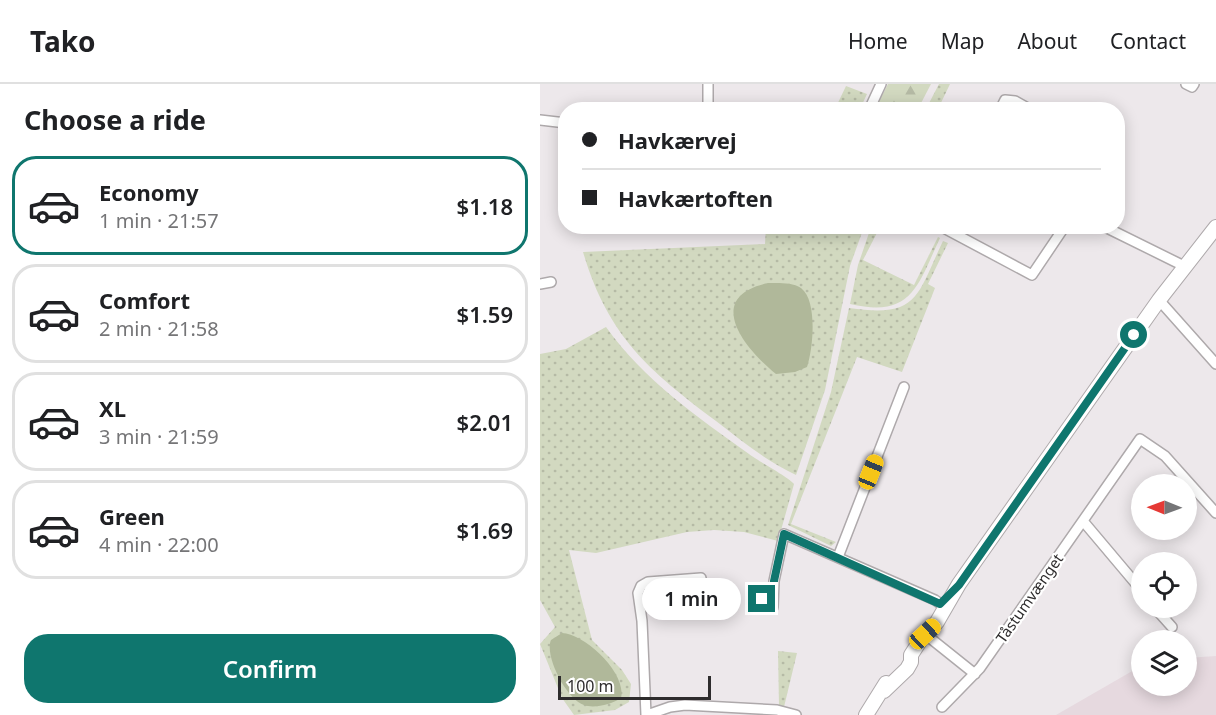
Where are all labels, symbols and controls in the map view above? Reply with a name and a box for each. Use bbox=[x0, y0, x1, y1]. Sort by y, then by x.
text: Tako bbox=[30, 22, 96, 60]
text: Home bbox=[848, 27, 908, 55]
text: Map bbox=[941, 27, 984, 55]
text: About bbox=[1017, 27, 1077, 55]
text: Contact bbox=[1110, 27, 1186, 55]
text: Choose a ride bbox=[24, 101, 206, 138]
text: Havkærvej bbox=[618, 125, 736, 155]
text: Economy bbox=[99, 177, 198, 207]
icon: car bbox=[27, 179, 81, 233]
text: Havkærtoften bbox=[618, 183, 773, 213]
text: $1.18 bbox=[457, 191, 513, 221]
text: 1 min · 21:57 bbox=[99, 207, 219, 234]
text: Comfort bbox=[99, 285, 190, 315]
icon: car bbox=[27, 287, 81, 341]
text: $1.59 bbox=[457, 299, 513, 329]
text: 2 min · 21:58 bbox=[99, 315, 219, 342]
route start bbox=[1120, 321, 1147, 348]
text: XL bbox=[99, 393, 126, 423]
icon: car bbox=[27, 395, 81, 449]
text: $2.01 bbox=[457, 407, 513, 437]
text: 3 min · 21:59 bbox=[99, 423, 219, 450]
car bbox=[856, 452, 886, 492]
north arrow bbox=[1131, 474, 1197, 540]
map controls bbox=[1131, 474, 1197, 696]
text: Green bbox=[99, 501, 165, 531]
icon: car bbox=[27, 503, 81, 557]
text: $1.69 bbox=[457, 515, 513, 545]
text: 4 min · 22:00 bbox=[99, 531, 219, 558]
street label: Tåstumvænget bbox=[991, 549, 1067, 646]
button: locate bbox=[1131, 552, 1197, 618]
callout: 1 min bbox=[642, 578, 741, 620]
text: 1 min bbox=[664, 585, 719, 612]
route end bbox=[748, 585, 775, 612]
car bbox=[906, 615, 944, 653]
button: layers bbox=[1131, 630, 1197, 696]
button: Confirm bbox=[24, 634, 516, 703]
scale bar bbox=[558, 673, 711, 700]
text: 100 m bbox=[567, 675, 614, 697]

